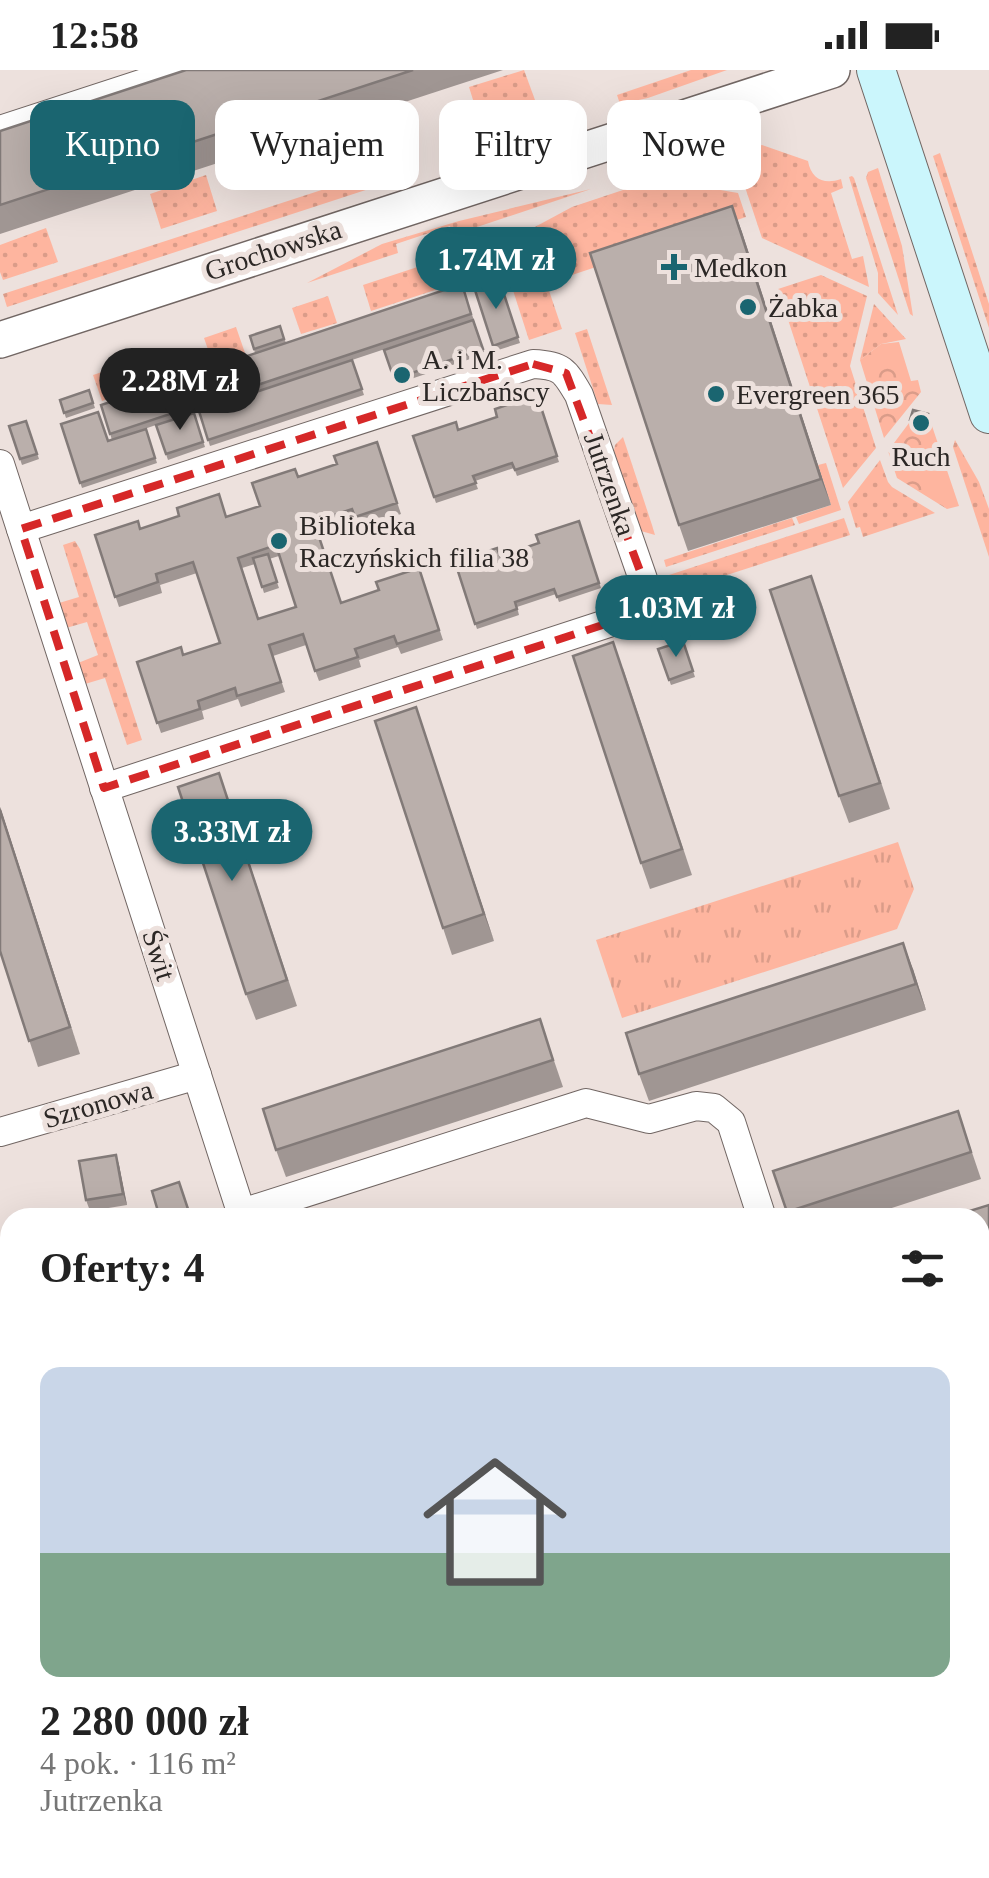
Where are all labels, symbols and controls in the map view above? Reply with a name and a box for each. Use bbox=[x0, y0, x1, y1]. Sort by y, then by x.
text: 12:58 bbox=[50, 14, 139, 56]
chip: Kupno bbox=[30, 100, 195, 190]
chip: Wynajem bbox=[215, 100, 419, 190]
chip: Filtry bbox=[439, 100, 587, 190]
chip: Nowe bbox=[607, 100, 761, 190]
street label: Grochowska bbox=[201, 213, 346, 287]
pin: 1.74M zł bbox=[393, 227, 599, 312]
text: 1.74M zł bbox=[437, 241, 555, 277]
place label: Medkon bbox=[694, 252, 787, 283]
marker: Medkon bbox=[663, 256, 685, 278]
place label: Żabka bbox=[768, 292, 839, 323]
marker: Żabka bbox=[737, 296, 759, 318]
place label: A. i M. Liczbańscy bbox=[422, 344, 550, 407]
pin: 2.28M zł bbox=[77, 348, 283, 433]
text: 2.28M zł bbox=[121, 362, 239, 398]
marker: A. i M. Liczbańscy bbox=[391, 364, 413, 386]
place label: Evergreen 365 bbox=[736, 379, 900, 410]
marker: Evergreen 365 bbox=[705, 383, 727, 405]
marker: Ruch bbox=[910, 412, 932, 434]
street label: Jutrzenka bbox=[578, 428, 642, 540]
place label: Ruch bbox=[891, 441, 951, 472]
place label: Biblioteka Raczyńskich filia 38 bbox=[299, 510, 529, 573]
marker: Biblioteka Raczyńskich filia 38 bbox=[268, 530, 290, 552]
pin: 1.03M zł bbox=[573, 575, 779, 660]
text: 1.03M zł bbox=[617, 589, 735, 625]
pin: 3.33M zł bbox=[129, 799, 335, 884]
text: 3.33M zł bbox=[173, 813, 291, 849]
street label: Świt bbox=[136, 926, 182, 984]
street label: Szronowa bbox=[40, 1074, 157, 1134]
icon: filters bbox=[895, 1241, 950, 1296]
text: Oferty: 4 bbox=[40, 1245, 204, 1291]
icon: home bbox=[405, 1432, 585, 1612]
text: 2 280 000 zł bbox=[40, 1698, 249, 1744]
text: 4 pok. · 116 m² bbox=[40, 1745, 236, 1781]
text: Jutrzenka bbox=[40, 1782, 163, 1818]

